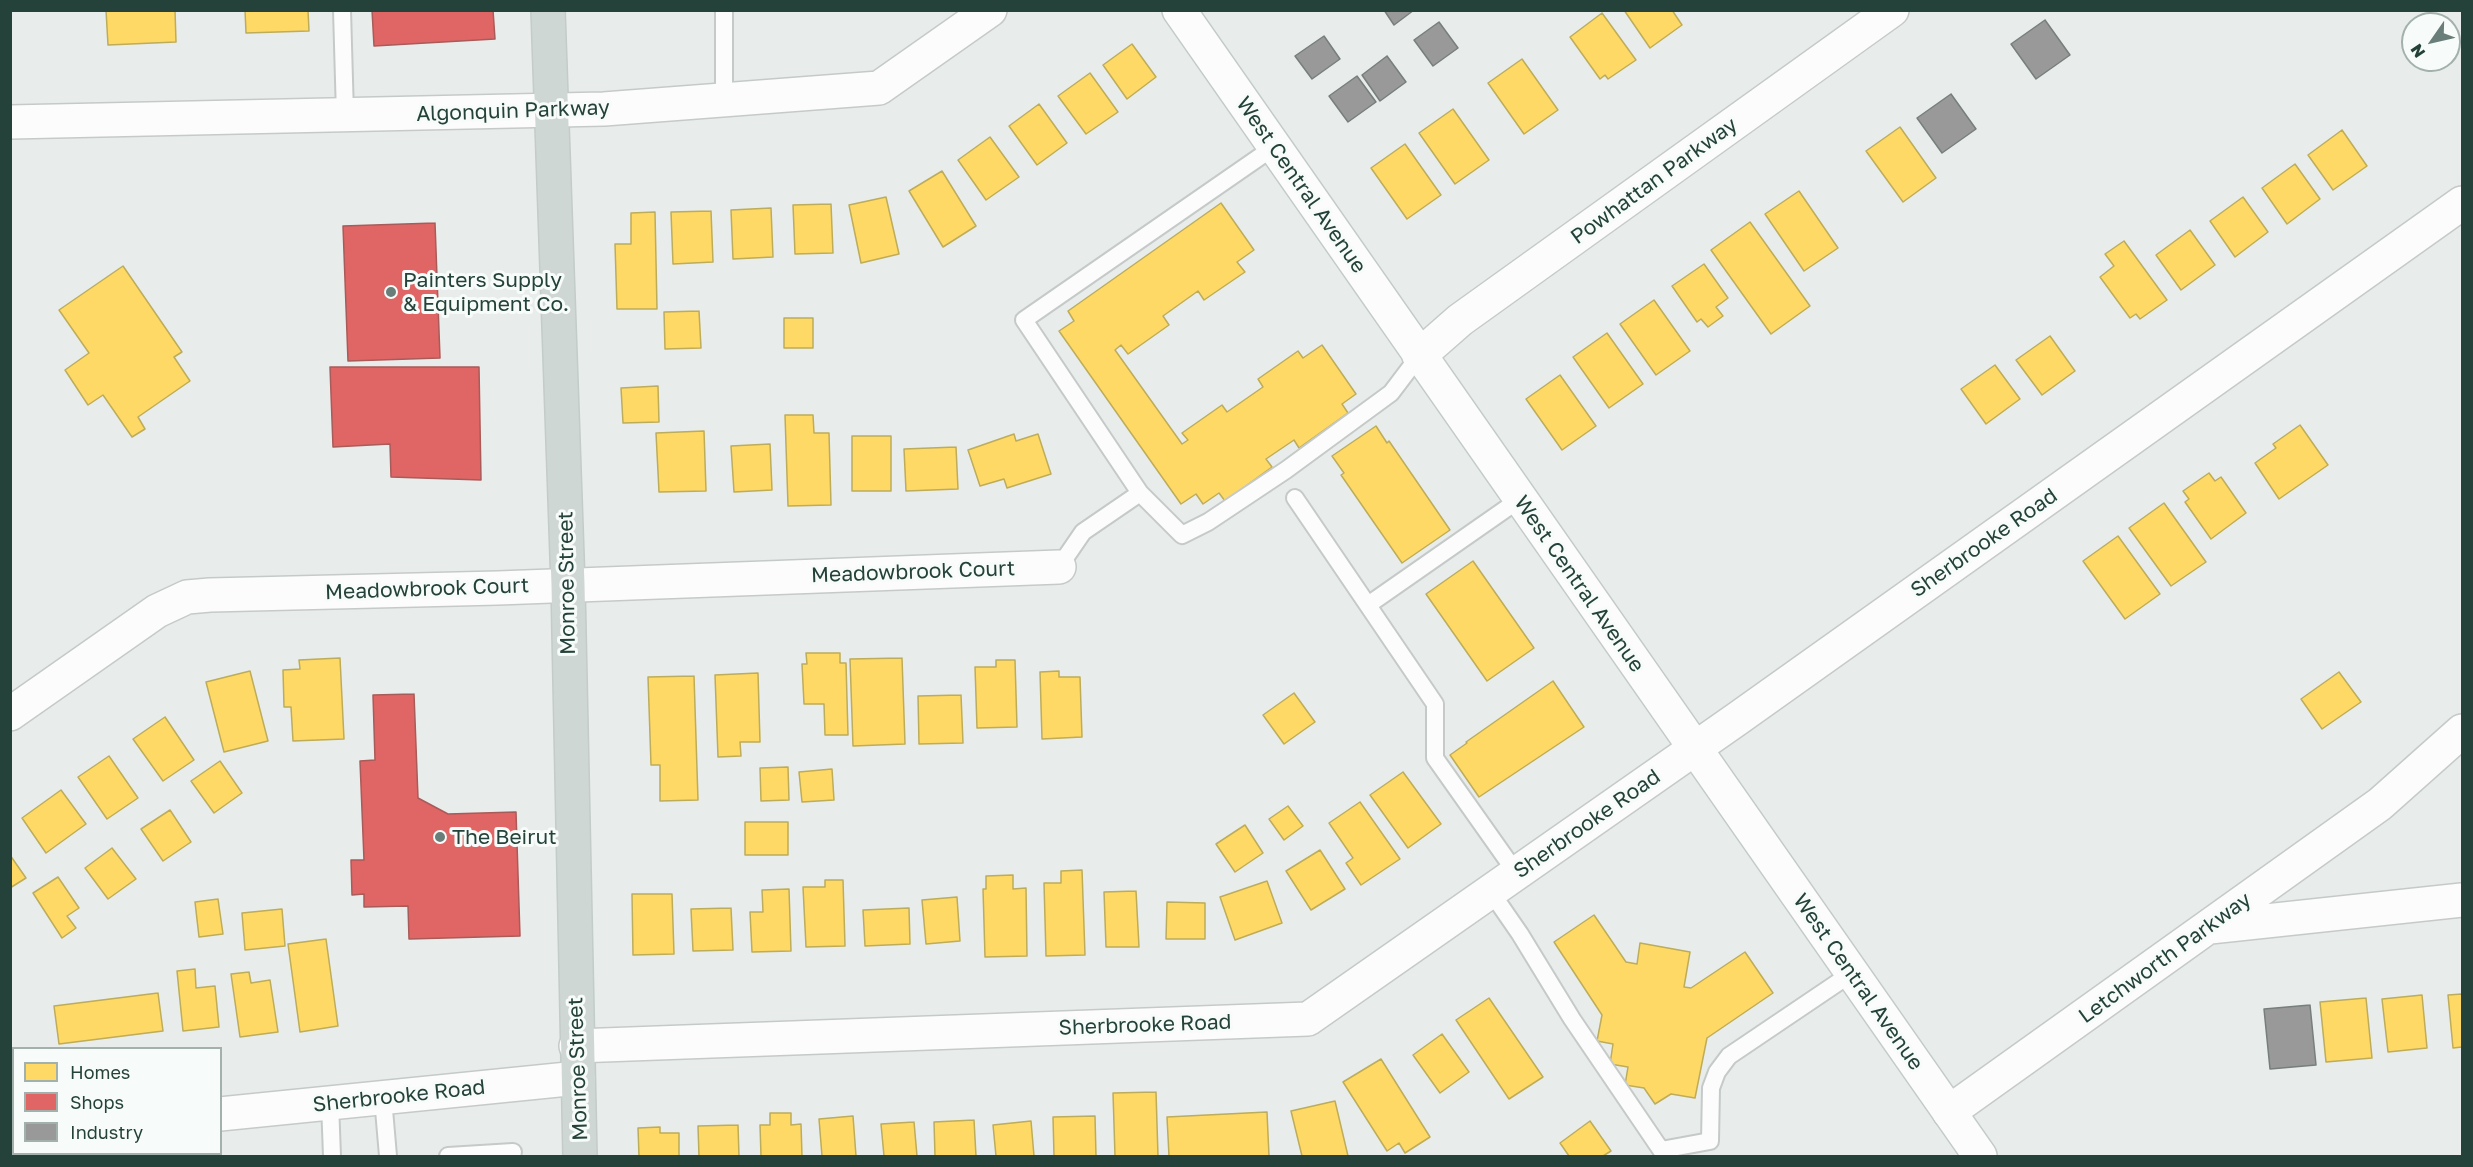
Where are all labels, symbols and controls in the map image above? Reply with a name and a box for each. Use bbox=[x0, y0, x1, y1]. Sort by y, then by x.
north arrow bbox=[2401, 12, 2461, 72]
text: N bbox=[2406, 40, 2429, 62]
street label: West Central Avenue bbox=[1231, 92, 1371, 278]
street label: Algonquin Parkway bbox=[416, 95, 610, 127]
street label: Powhattan Parkway bbox=[1566, 112, 1742, 250]
place label: Painters Supply & Equipment Co. bbox=[403, 267, 569, 317]
marker: Painters Supply & Equipment Co. bbox=[384, 285, 398, 299]
street label: Sherbrooke Road bbox=[1906, 483, 2062, 603]
street label: West Central Avenue bbox=[1509, 491, 1649, 677]
street label: Monroe Street bbox=[553, 511, 581, 655]
street label: Meadowbrook Court bbox=[811, 556, 1015, 588]
street label: Meadowbrook Court bbox=[325, 573, 529, 605]
street label: Sherbrooke Road bbox=[1509, 764, 1665, 884]
place label: The Beirut bbox=[452, 824, 557, 850]
marker: The Beirut bbox=[433, 830, 447, 844]
street label: Letchworth Parkway bbox=[2074, 887, 2256, 1029]
street label: West Central Avenue bbox=[1788, 889, 1928, 1075]
street label: Monroe Street bbox=[563, 997, 593, 1141]
street label: Sherbrooke Road bbox=[1058, 1009, 1232, 1041]
legend bbox=[12, 1047, 222, 1155]
text: Homes bbox=[70, 1061, 130, 1083]
street label: Sherbrooke Road bbox=[312, 1074, 486, 1118]
text: Shops bbox=[70, 1091, 124, 1113]
text: Industry bbox=[70, 1121, 143, 1143]

